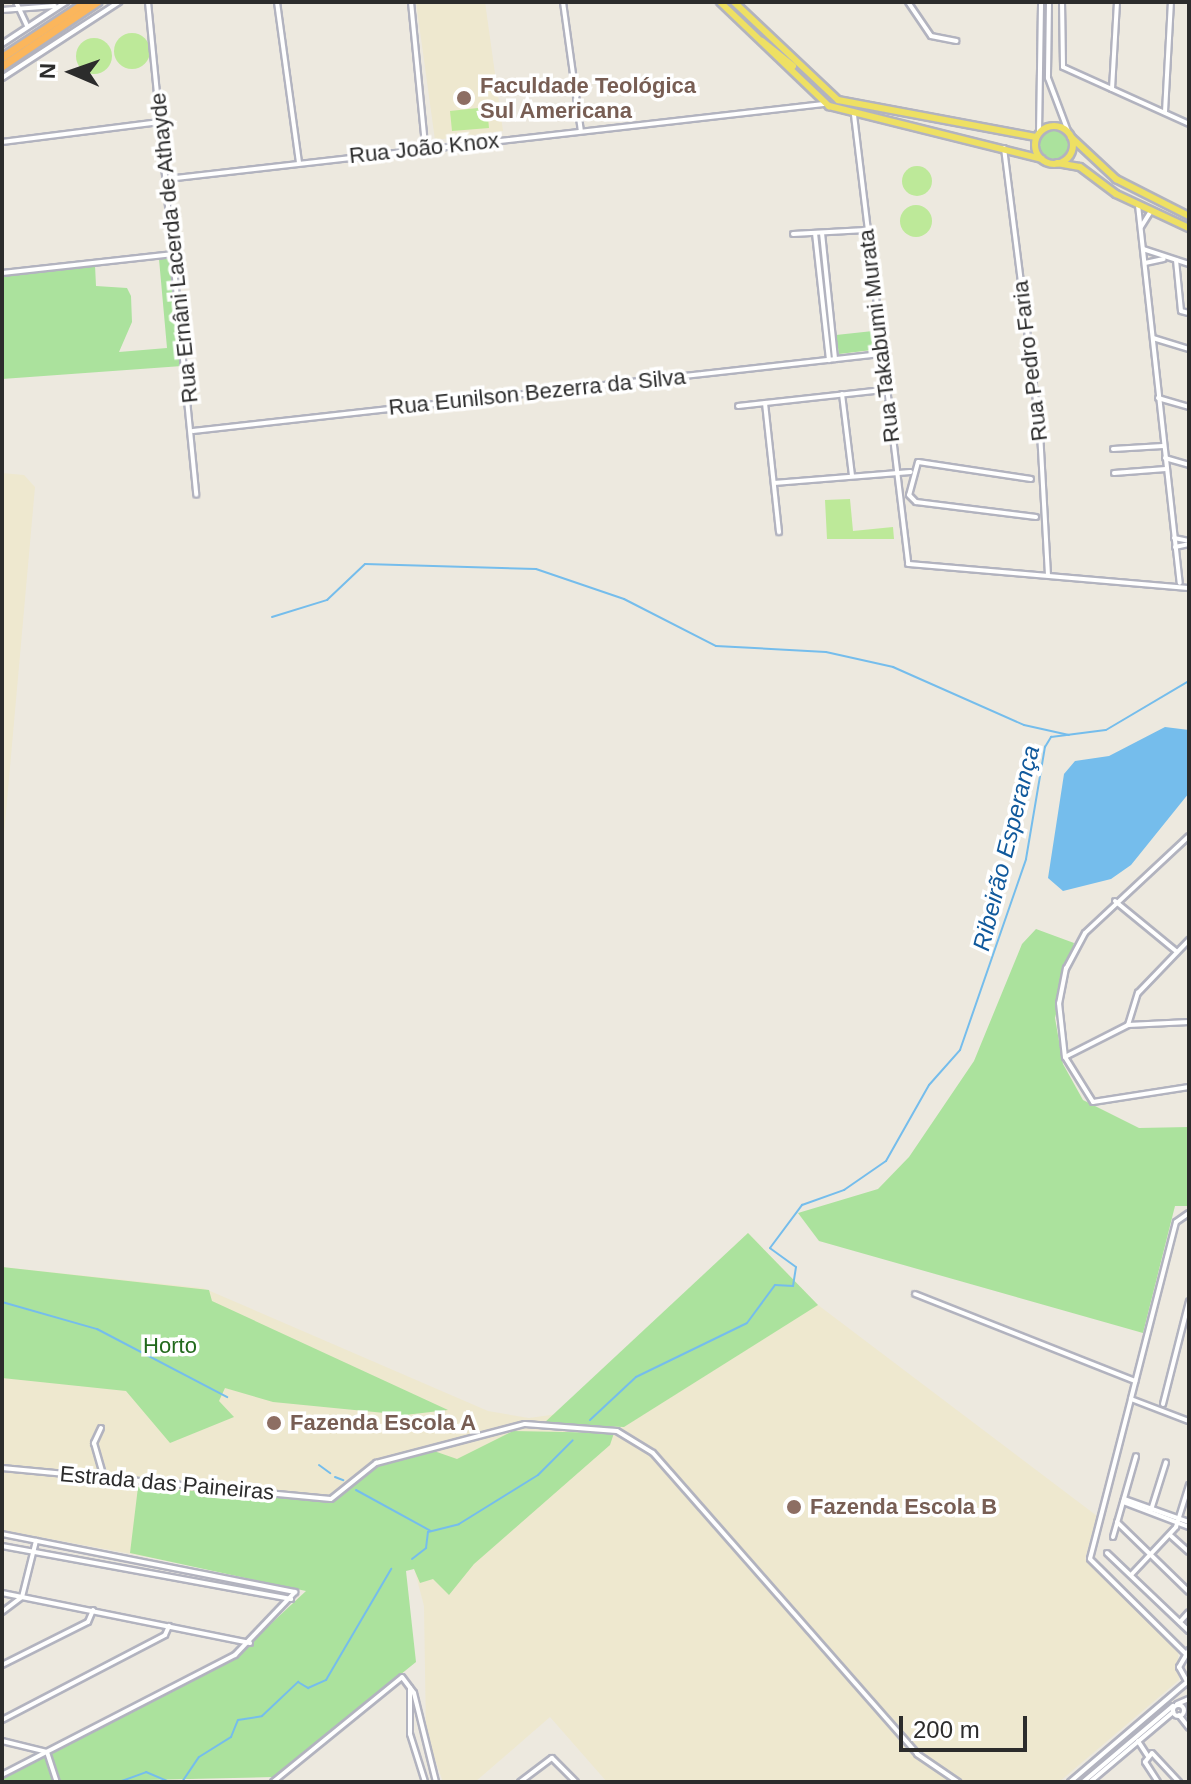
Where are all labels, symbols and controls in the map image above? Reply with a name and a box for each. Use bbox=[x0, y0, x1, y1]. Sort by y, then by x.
north arrow bbox=[32, 32, 112, 112]
text: N bbox=[35, 63, 60, 80]
place label: Faculdade Teológica Sul Americana bbox=[480, 72, 696, 124]
marker: Faculdade Teológica Sul Americana bbox=[455, 89, 473, 107]
street label: Rua Ernâni Lacerda de Athayde bbox=[145, 91, 203, 405]
street label: Rua João Knox bbox=[348, 127, 500, 169]
street label: Rua Takabumi Murata bbox=[853, 228, 905, 444]
street label: Rua Pedro Faria bbox=[1007, 279, 1053, 443]
street label: Rua Eunilson Bezerra da Silva bbox=[387, 363, 687, 421]
water label: Ribeirão Esperança bbox=[967, 742, 1045, 954]
park label: Horto bbox=[143, 1333, 197, 1359]
place label: Fazenda Escola A bbox=[290, 1410, 477, 1436]
marker: Fazenda Escola A bbox=[265, 1414, 283, 1432]
street label: Estrada das Paineiras bbox=[59, 1460, 275, 1506]
place label: Fazenda Escola B bbox=[810, 1494, 997, 1520]
marker: Fazenda Escola B bbox=[785, 1498, 803, 1516]
scale bar bbox=[903, 1700, 1031, 1750]
text: 200 m bbox=[913, 1716, 980, 1743]

